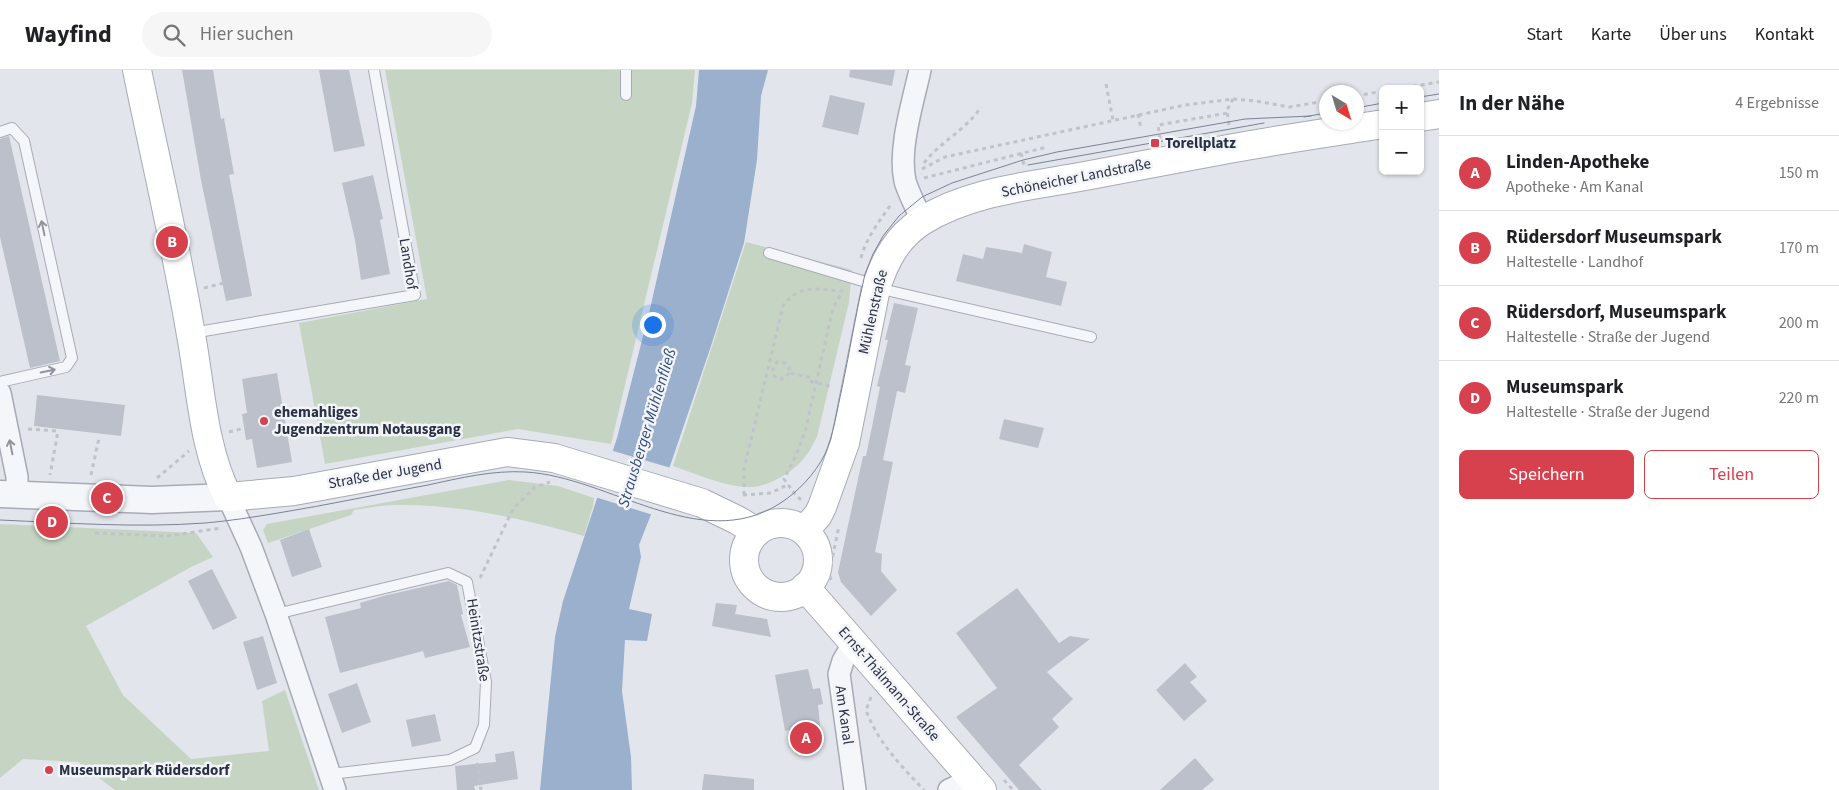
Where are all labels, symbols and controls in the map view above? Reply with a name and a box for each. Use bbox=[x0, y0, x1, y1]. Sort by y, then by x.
search box bbox=[142, 12, 492, 57]
text: Wayfind bbox=[25, 17, 112, 52]
icon: search bbox=[160, 21, 188, 49]
text: Hier suchen bbox=[200, 21, 294, 48]
text: Start bbox=[1526, 22, 1563, 47]
text: Karte bbox=[1591, 22, 1631, 47]
text: Über uns bbox=[1659, 22, 1727, 47]
text: Kontakt bbox=[1755, 22, 1814, 47]
north arrow bbox=[1319, 85, 1364, 130]
map controls bbox=[1379, 85, 1424, 175]
button: + bbox=[1379, 85, 1424, 130]
text: In der Nähe bbox=[1459, 88, 1565, 118]
text: 4 Ergebnisse bbox=[1735, 92, 1819, 114]
button: − bbox=[1379, 130, 1424, 175]
place label: Torellplatz bbox=[1165, 133, 1236, 154]
marker: Torellplatz bbox=[1149, 137, 1161, 149]
text: Linden-Apotheke bbox=[1506, 149, 1649, 176]
street label: Schöneicher Landstraße bbox=[999, 153, 1153, 203]
text: A bbox=[1470, 162, 1480, 184]
text: 150 m bbox=[1779, 162, 1819, 184]
text: Apotheke · Am Kanal bbox=[1506, 176, 1643, 198]
one-way arrow bbox=[38, 221, 47, 237]
pin: B bbox=[156, 223, 188, 261]
text: Rüdersdorf Museumspark bbox=[1506, 224, 1722, 251]
street label: Landhof bbox=[394, 237, 423, 292]
text: B bbox=[1470, 237, 1480, 259]
text: 170 m bbox=[1779, 237, 1819, 259]
text: Haltestelle · Landhof bbox=[1506, 251, 1643, 273]
street label: Mühlenstraße bbox=[853, 268, 893, 356]
text: Rüdersdorf, Museumspark bbox=[1506, 299, 1726, 326]
your location bbox=[640, 312, 666, 338]
text: C bbox=[1470, 312, 1480, 334]
text: 200 m bbox=[1779, 312, 1819, 334]
text: Haltestelle · Straße der Jugend bbox=[1506, 326, 1710, 348]
water label: Strausberger Mühlenfließ bbox=[612, 346, 682, 510]
one-way arrow bbox=[39, 366, 55, 375]
text: Museumspark bbox=[1506, 374, 1624, 401]
text: D bbox=[1470, 387, 1480, 409]
text: 220 m bbox=[1779, 387, 1819, 409]
text: Haltestelle · Straße der Jugend bbox=[1506, 401, 1710, 423]
place label: ehemahliges Jugendzentrum Notausgang bbox=[274, 402, 461, 440]
marker: ehemahliges Jugendzentrum Notausgang bbox=[258, 415, 270, 427]
one-way arrow bbox=[6, 439, 15, 455]
button: Speichern bbox=[1459, 450, 1634, 499]
button: Teilen bbox=[1644, 450, 1819, 499]
street label: Straße der Jugend bbox=[327, 454, 443, 494]
pin: C bbox=[91, 479, 123, 517]
pin: D bbox=[36, 503, 68, 541]
street label: Heinitzstraße bbox=[461, 597, 495, 683]
street label: Ernst-Thälmann-Straße bbox=[833, 622, 945, 746]
street label: Am Kanal bbox=[829, 684, 859, 746]
pin: A bbox=[790, 719, 822, 757]
place label: Museumspark Rüdersdorf bbox=[59, 760, 230, 781]
marker: Museumspark Rüdersdorf bbox=[43, 764, 55, 776]

